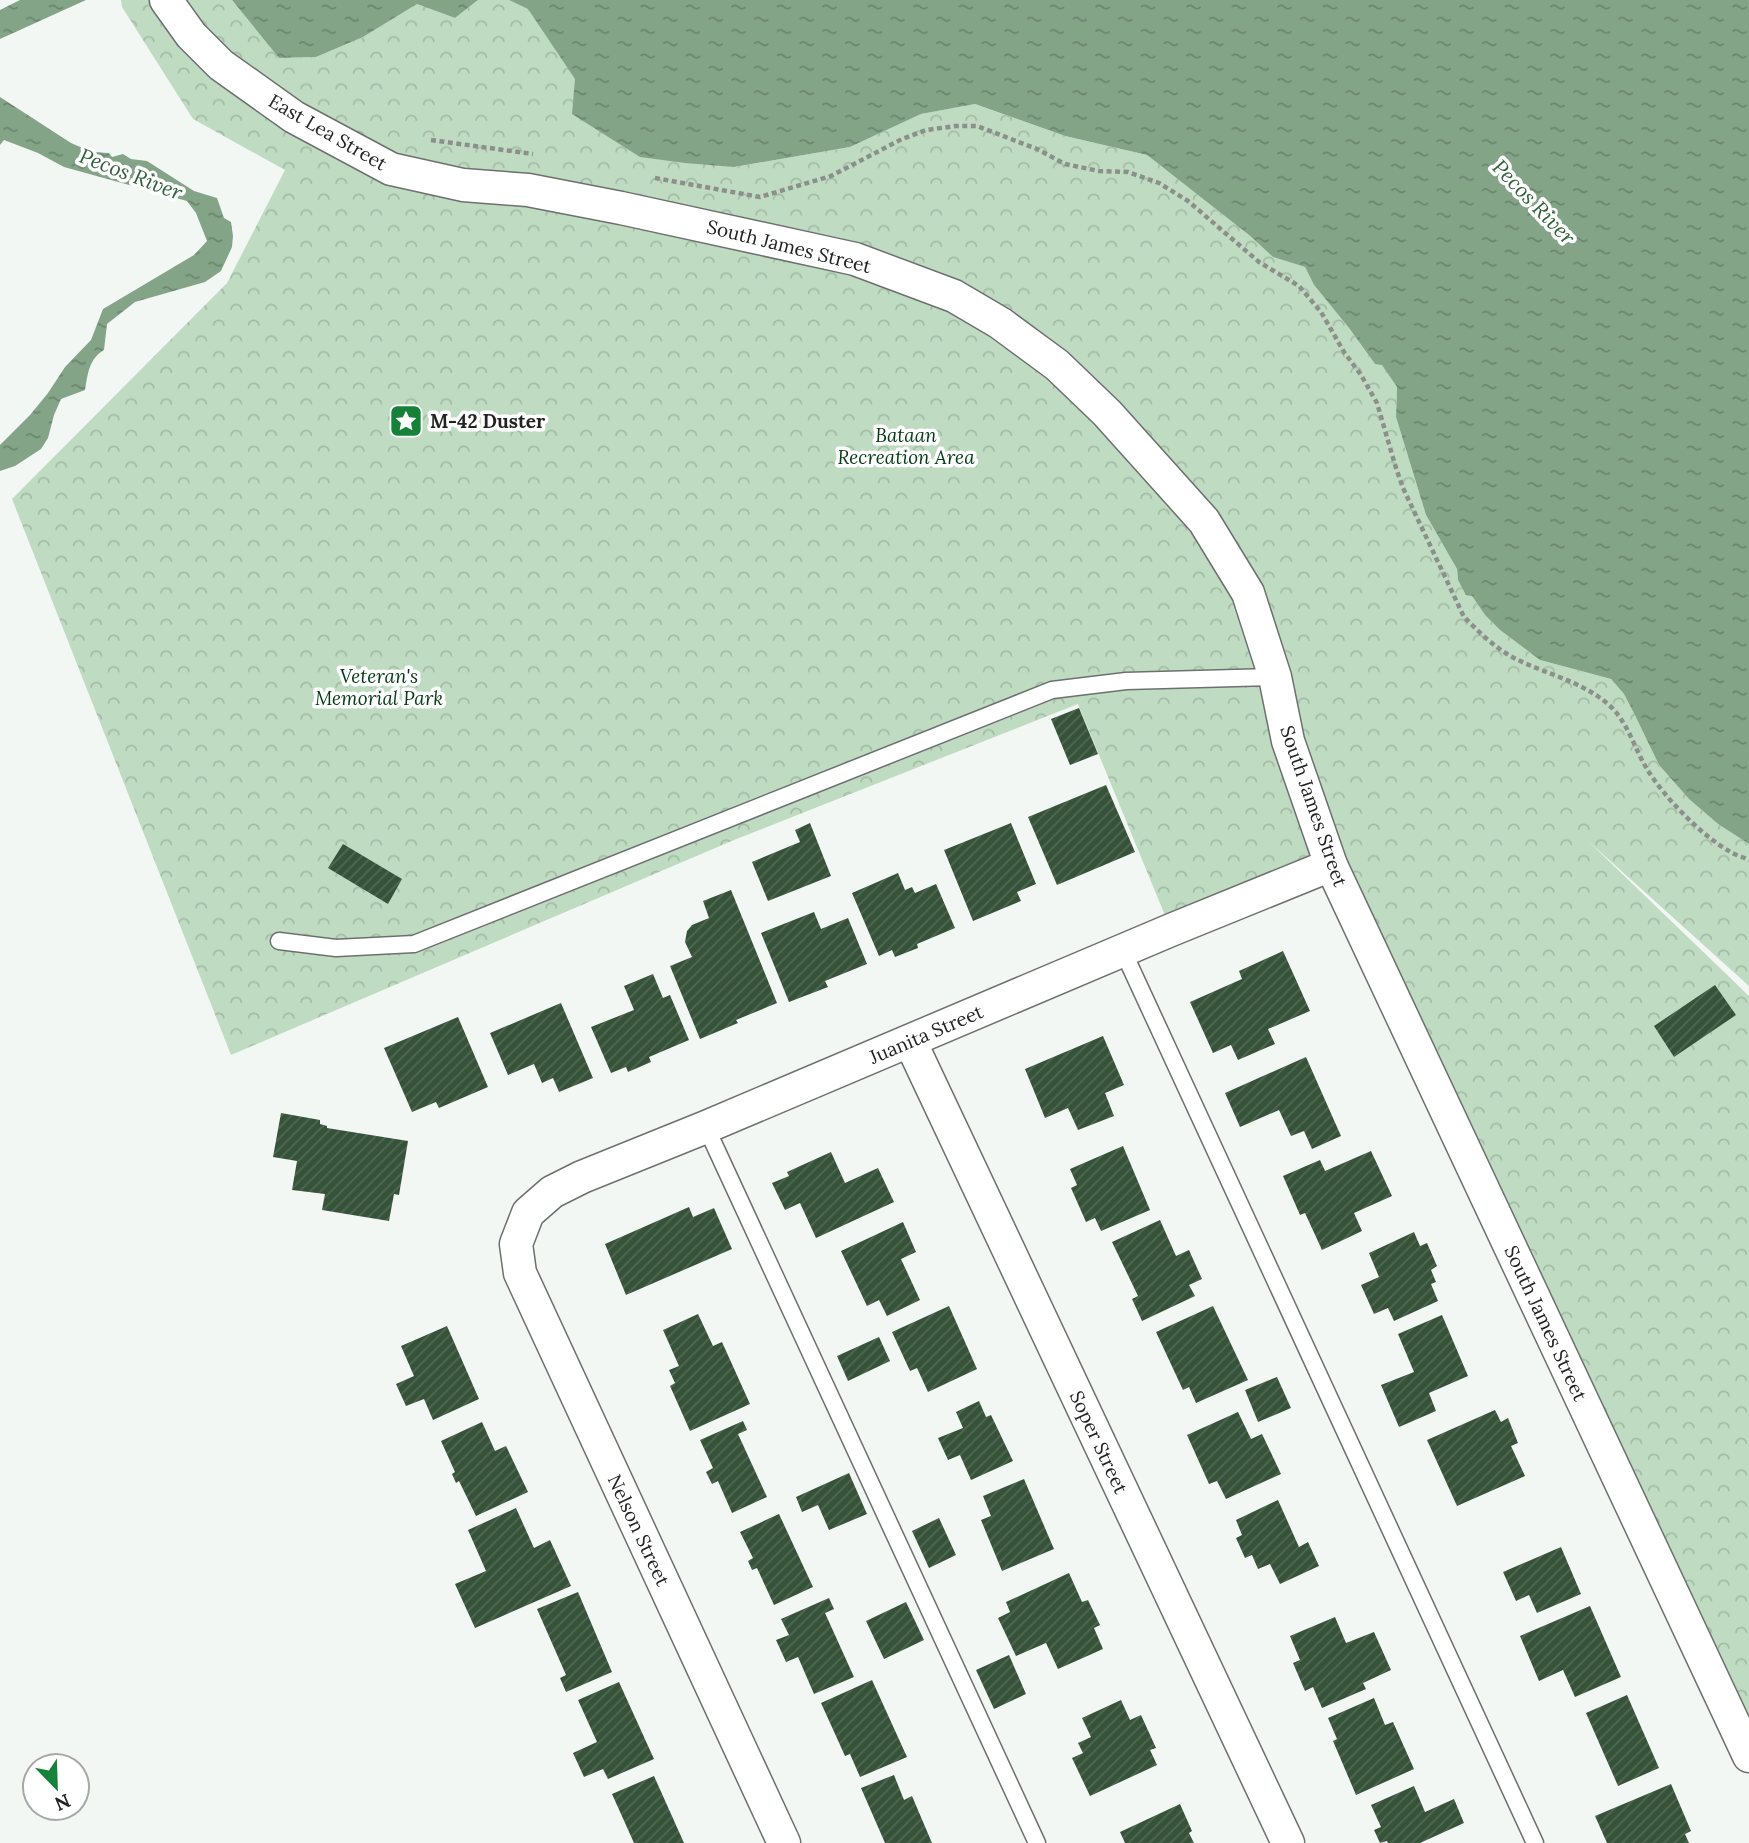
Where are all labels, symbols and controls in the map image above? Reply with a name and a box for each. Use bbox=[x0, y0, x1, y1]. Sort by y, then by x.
street label: East Lea Street bbox=[265, 88, 392, 176]
water label: Pecos River bbox=[76, 142, 187, 206]
water label: Pecos River bbox=[1487, 154, 1582, 251]
street label: South James Street bbox=[704, 214, 874, 278]
place icon: M-42 Duster bbox=[387, 402, 425, 440]
place label: M-42 Duster bbox=[430, 409, 545, 433]
park label: Bataan Recreation Area bbox=[837, 423, 975, 469]
park label: Veteran's Memorial Park bbox=[315, 664, 443, 710]
street label: South James Street bbox=[1275, 722, 1353, 890]
street label: Juanita Street bbox=[864, 999, 987, 1069]
street label: South James Street bbox=[1500, 1242, 1593, 1405]
street label: Soper Street bbox=[1065, 1387, 1134, 1498]
street label: Nelson Street bbox=[603, 1471, 676, 1590]
north arrow bbox=[21, 1752, 91, 1822]
text: N bbox=[51, 1789, 74, 1817]

